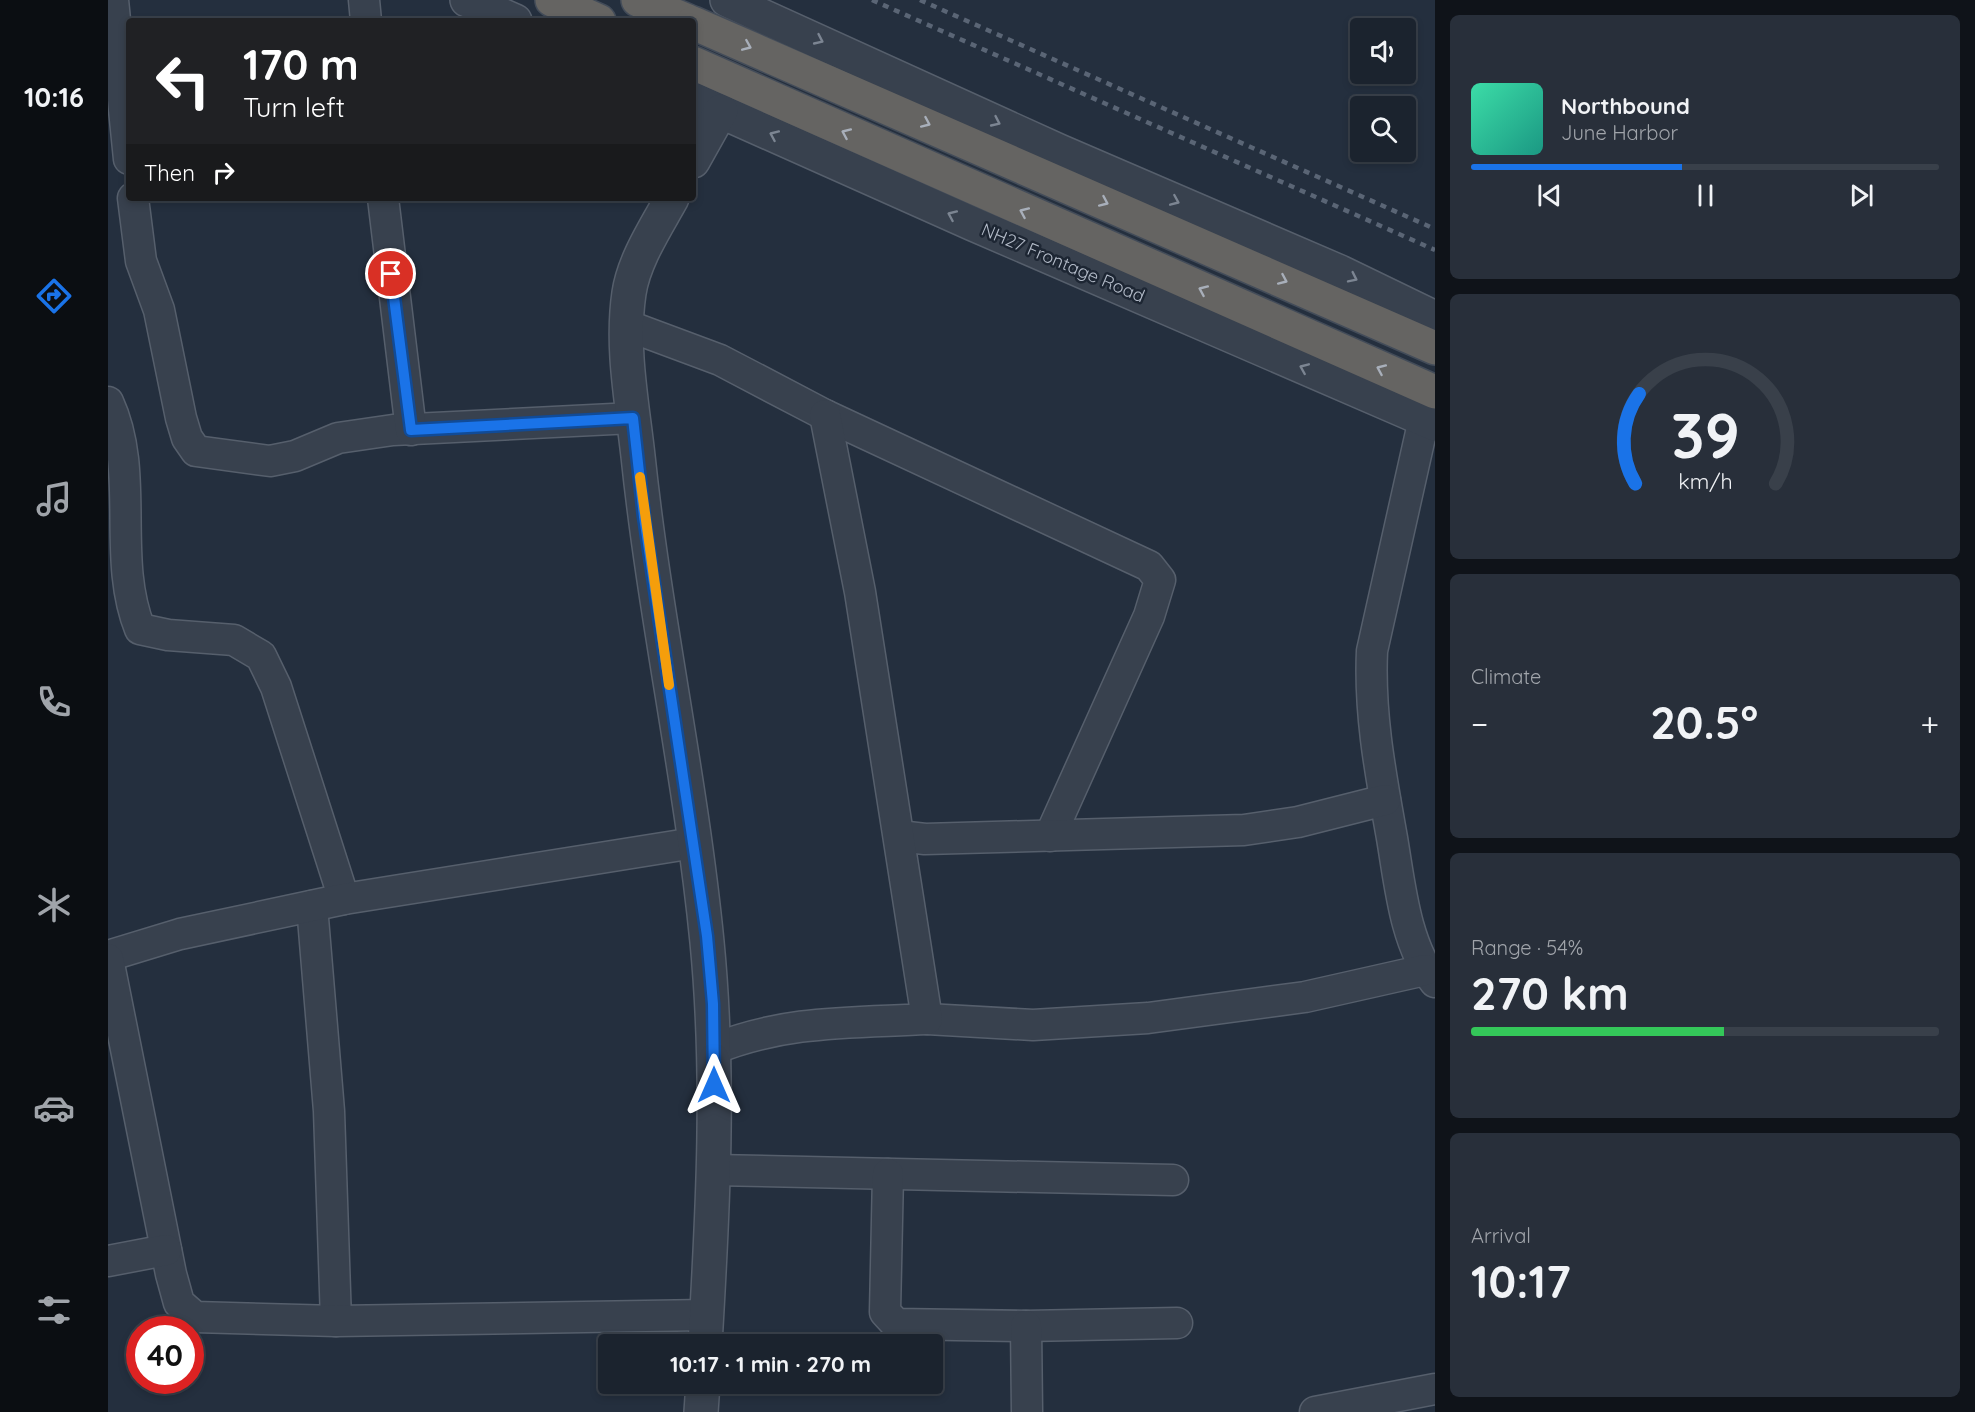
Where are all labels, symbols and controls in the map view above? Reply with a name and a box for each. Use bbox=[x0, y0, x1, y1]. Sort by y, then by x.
map controls bbox=[1350, 18, 1416, 162]
button: sound bbox=[1350, 18, 1416, 84]
one-way arrow bbox=[813, 33, 824, 45]
text: 170 m bbox=[243, 38, 359, 91]
one-way arrow bbox=[741, 39, 752, 51]
icon: left bbox=[144, 42, 222, 120]
text: 10:16 bbox=[24, 80, 84, 114]
text: Turn left bbox=[243, 90, 345, 124]
text: Northbound bbox=[1561, 92, 1690, 120]
button: search bbox=[1350, 96, 1416, 162]
one-way arrow bbox=[990, 115, 1001, 127]
one-way arrow bbox=[920, 116, 931, 128]
text: June Harbor bbox=[1561, 120, 1678, 145]
one-way arrow bbox=[842, 128, 853, 140]
one-way arrow bbox=[769, 130, 780, 142]
icon: right bbox=[207, 156, 240, 189]
text: Then bbox=[144, 159, 195, 187]
icon: previous bbox=[1533, 179, 1566, 212]
icon: pause bbox=[1689, 179, 1722, 212]
icon: next bbox=[1845, 179, 1878, 212]
one-way arrow bbox=[1168, 194, 1179, 206]
one-way arrow bbox=[1098, 195, 1109, 207]
one-way arrow bbox=[1020, 207, 1031, 219]
one-way arrow bbox=[947, 210, 958, 222]
street label: NH27 Frontage Road bbox=[978, 218, 1148, 307]
pin bbox=[365, 248, 416, 299]
icon: arrive bbox=[374, 257, 407, 290]
one-way arrow bbox=[1347, 271, 1358, 283]
one-way arrow bbox=[1276, 273, 1287, 285]
icon: directions bbox=[33, 275, 75, 317]
one-way arrow bbox=[1198, 286, 1209, 298]
one-way arrow bbox=[1300, 363, 1311, 375]
one-way arrow bbox=[1377, 364, 1388, 376]
text: 39 bbox=[1671, 396, 1739, 474]
text: km/h bbox=[1678, 468, 1732, 494]
icon: music bbox=[33, 478, 75, 520]
text: Climate bbox=[1471, 664, 1541, 689]
icon: phone bbox=[33, 681, 75, 723]
text: 20.5° bbox=[1650, 694, 1758, 750]
text: − bbox=[1471, 703, 1488, 744]
text: + bbox=[1920, 703, 1939, 744]
icon: climate bbox=[33, 884, 75, 926]
text: Range · 54% bbox=[1471, 935, 1583, 960]
text: 270 km bbox=[1471, 965, 1629, 1021]
position arrow bbox=[682, 1053, 746, 1117]
icon: car bbox=[33, 1087, 75, 1129]
text: Arrival bbox=[1471, 1223, 1531, 1248]
text: 10:17 bbox=[1471, 1253, 1571, 1309]
icon: filters bbox=[33, 1289, 75, 1331]
speed limit sign: 40 bbox=[126, 1316, 204, 1394]
text: 10:17 · 1 min · 270 m bbox=[670, 1350, 871, 1378]

